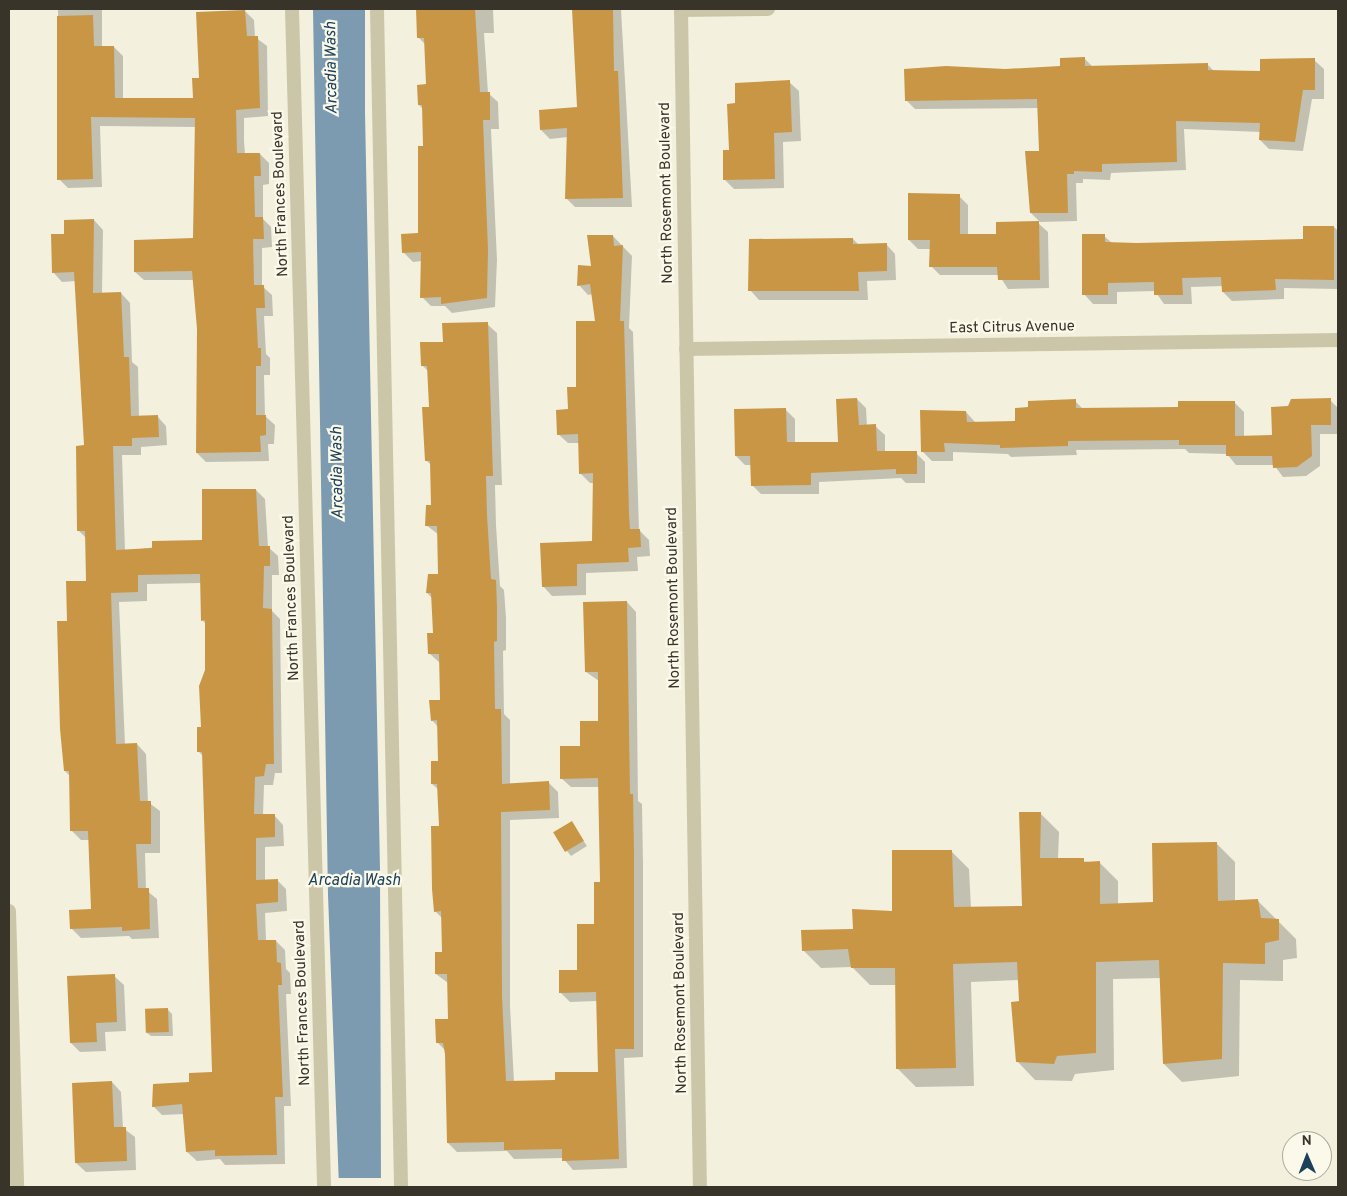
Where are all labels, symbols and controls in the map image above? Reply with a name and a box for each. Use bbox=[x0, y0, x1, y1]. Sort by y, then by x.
water label: Arcadia Wash bbox=[322, 21, 342, 115]
street label: North Rosemont Boulevard bbox=[656, 102, 678, 284]
street label: North Frances Boulevard bbox=[269, 111, 293, 277]
street label: East Citrus Avenue bbox=[949, 318, 1075, 338]
water label: Arcadia Wash bbox=[328, 426, 348, 520]
street label: North Rosemont Boulevard bbox=[663, 507, 685, 689]
street label: North Frances Boulevard bbox=[280, 515, 304, 681]
water label: Arcadia Wash bbox=[307, 871, 401, 891]
street label: North Rosemont Boulevard bbox=[670, 912, 692, 1094]
street label: North Frances Boulevard bbox=[291, 920, 315, 1086]
north arrow bbox=[1282, 1131, 1332, 1181]
text: N bbox=[1302, 1133, 1312, 1150]

